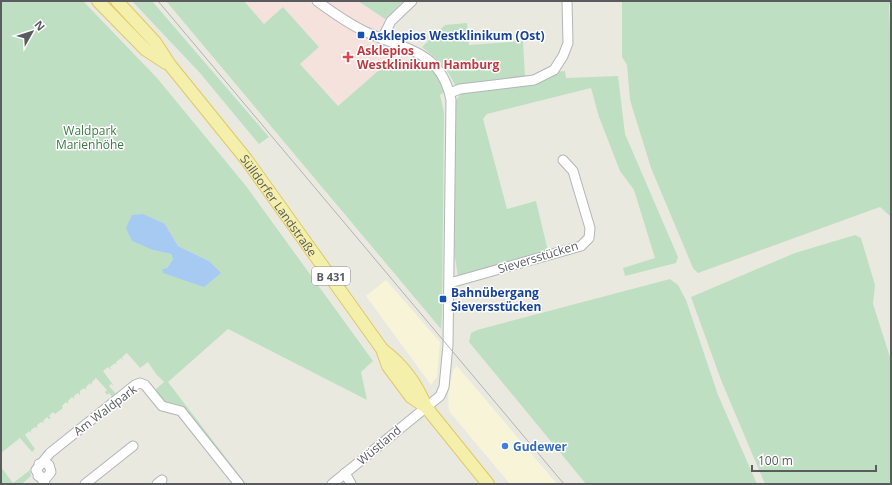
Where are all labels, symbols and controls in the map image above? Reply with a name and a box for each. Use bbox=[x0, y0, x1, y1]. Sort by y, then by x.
north arrow bbox=[12, 12, 52, 52]
text: N bbox=[32, 17, 49, 34]
place label: Asklepios Westklinikum (Ost) bbox=[369, 27, 544, 44]
marker: Asklepios Westklinikum (Ost) bbox=[356, 30, 366, 40]
place label: Asklepios Westklinikum Hamburg bbox=[357, 42, 500, 73]
marker: Asklepios Westklinikum Hamburg bbox=[342, 51, 354, 63]
park label: Waldpark Marienhöhe bbox=[56, 122, 124, 153]
street label: Sülldorfer Landstraße bbox=[237, 150, 322, 260]
street label: Sieversstücken bbox=[496, 237, 580, 277]
road number: B 431 bbox=[312, 267, 350, 285]
place label: Bahnübergang Sieversstücken bbox=[451, 284, 541, 315]
marker: Bahnübergang Sieversstücken bbox=[438, 294, 448, 304]
street label: Am Waldpark bbox=[70, 380, 141, 439]
street label: Wüstland bbox=[353, 422, 405, 468]
place label: Gudewer bbox=[513, 438, 568, 455]
marker: Gudewer bbox=[500, 441, 510, 451]
scale bar bbox=[752, 447, 876, 473]
text: 100 m bbox=[758, 452, 793, 469]

